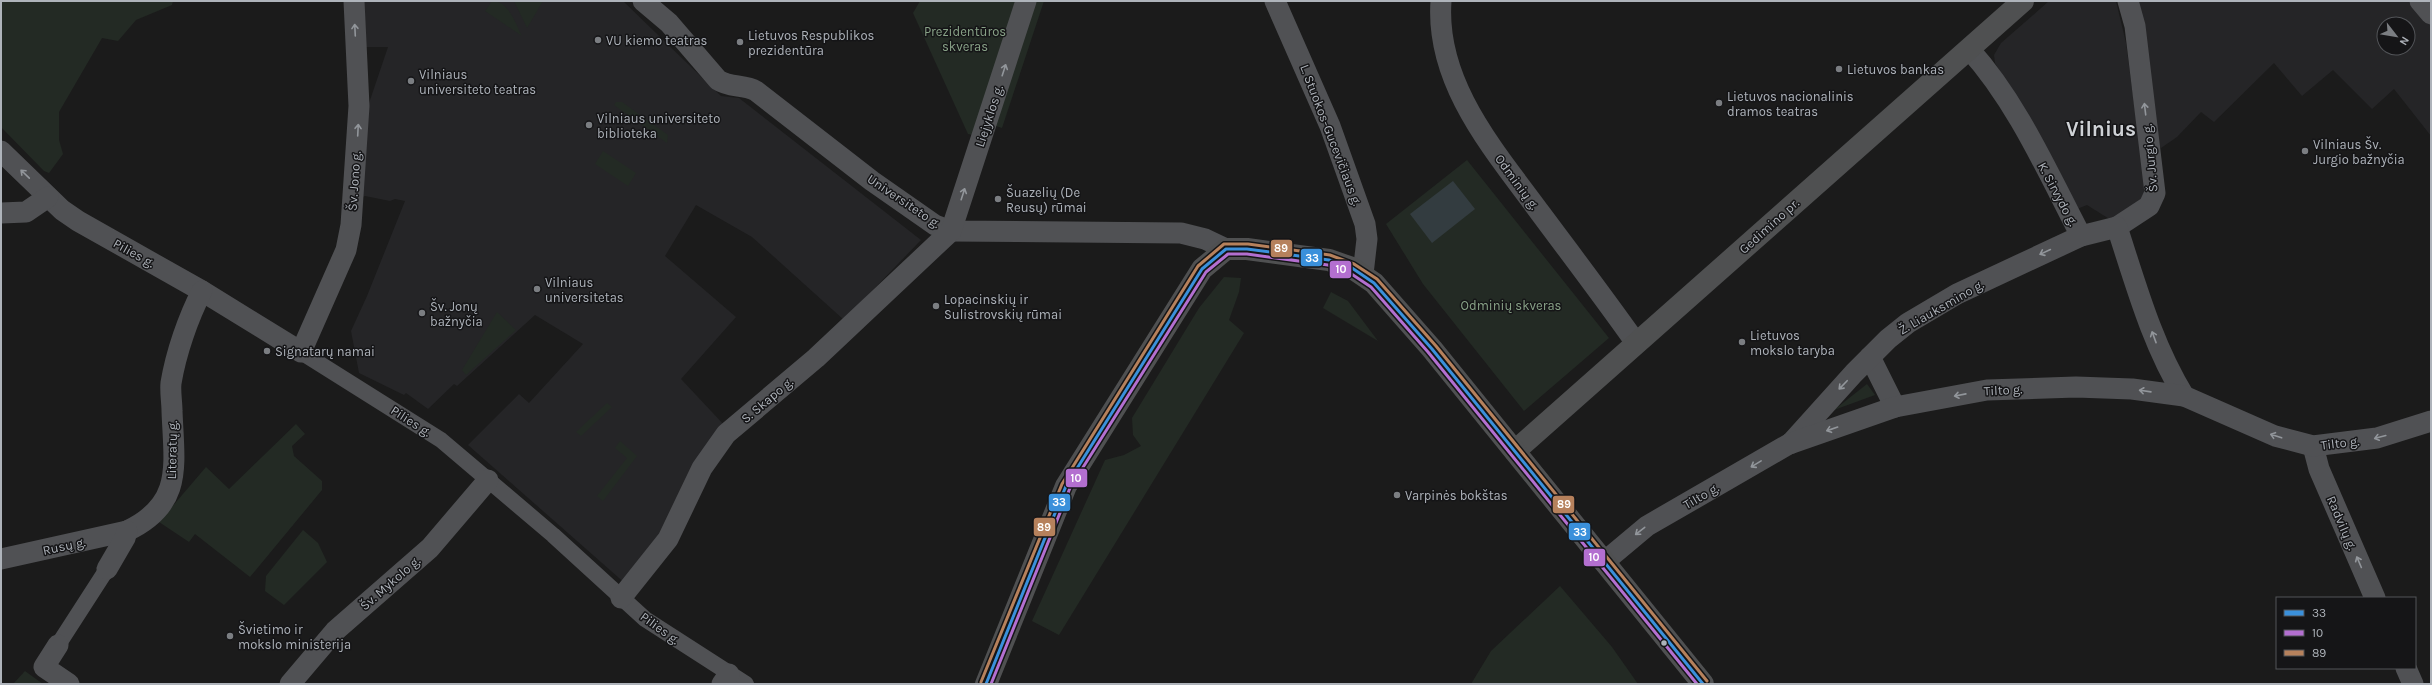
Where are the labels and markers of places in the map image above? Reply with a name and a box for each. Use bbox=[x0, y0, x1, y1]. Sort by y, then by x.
place label: Lietuvos Respublikos prezidentūra bbox=[748, 28, 875, 58]
place label: VU kiemo teatras bbox=[606, 33, 708, 48]
marker: VU kiemo teatras bbox=[593, 35, 603, 45]
marker: Lietuvos Respublikos prezidentūra bbox=[735, 37, 745, 47]
place label: Lietuvos bankas bbox=[1847, 62, 1944, 77]
marker: Lietuvos bankas bbox=[1834, 64, 1844, 74]
place label: Vilniaus universiteto teatras bbox=[419, 67, 536, 97]
marker: Vilniaus universiteto teatras bbox=[406, 76, 416, 86]
place label: Lietuvos nacionalinis dramos teatras bbox=[1727, 89, 1854, 119]
marker: Lietuvos nacionalinis dramos teatras bbox=[1714, 98, 1724, 108]
place label: Vilniaus universiteto biblioteka bbox=[597, 111, 720, 141]
marker: Vilniaus universiteto biblioteka bbox=[584, 120, 594, 130]
place label: Vilniaus Šv. Jurgio bažnyčia bbox=[2313, 136, 2405, 167]
marker: Vilniaus Šv. Jurgio bažnyčia bbox=[2300, 146, 2310, 156]
place label: Šuazelių (De Reusų) rūmai bbox=[1006, 184, 1087, 215]
marker: Šuazelių (De Reusų) rūmai bbox=[993, 194, 1003, 204]
place label: Vilniaus universitetas bbox=[545, 275, 624, 305]
marker: Vilniaus universitetas bbox=[532, 284, 542, 294]
place label: Lopacinskių ir Sulistrovskių rūmai bbox=[944, 292, 1062, 322]
place label: Šv. Jonų bažnyčia bbox=[430, 298, 483, 329]
marker: Lopacinskių ir Sulistrovskių rūmai bbox=[931, 301, 941, 311]
marker: Šv. Jonų bažnyčia bbox=[417, 308, 427, 318]
place label: Lietuvos mokslo taryba bbox=[1750, 328, 1835, 358]
marker: Lietuvos mokslo taryba bbox=[1737, 337, 1747, 347]
place label: Signatarų namai bbox=[275, 344, 375, 359]
marker: Signatarų namai bbox=[262, 346, 272, 356]
place label: Varpinės bokštas bbox=[1405, 488, 1508, 503]
marker: Varpinės bokštas bbox=[1392, 490, 1402, 500]
place label: Švietimo ir mokslo ministerija bbox=[238, 621, 351, 652]
marker: Švietimo ir mokslo ministerija bbox=[225, 631, 235, 641]
unlabelled marker bbox=[1659, 638, 1669, 648]

